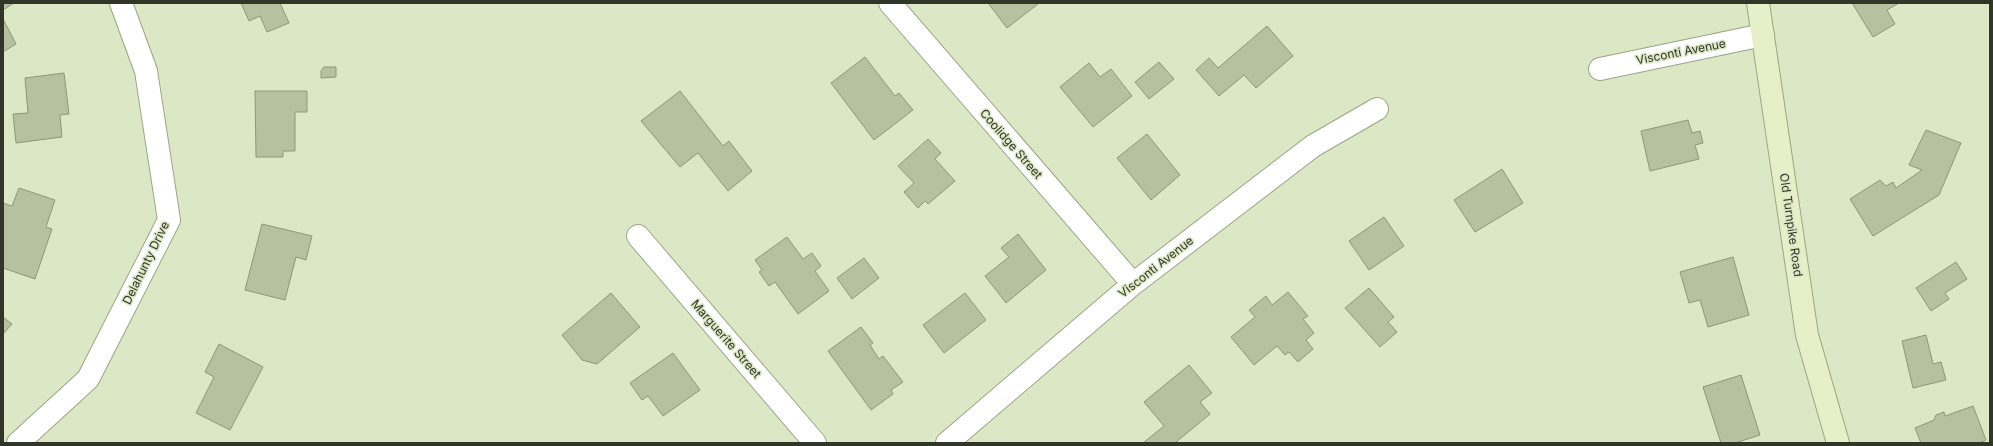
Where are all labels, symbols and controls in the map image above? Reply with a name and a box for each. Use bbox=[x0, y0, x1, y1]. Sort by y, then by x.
street label: Visconti Avenue bbox=[1635, 35, 1727, 68]
street label: Coolidge Street bbox=[977, 106, 1046, 182]
street label: Old Turnpike Road bbox=[1777, 172, 1806, 278]
street label: Delahunty Drive bbox=[119, 219, 172, 307]
street label: Visconti Avenue bbox=[1115, 233, 1196, 301]
street label: Marguerite Street bbox=[688, 296, 765, 381]

